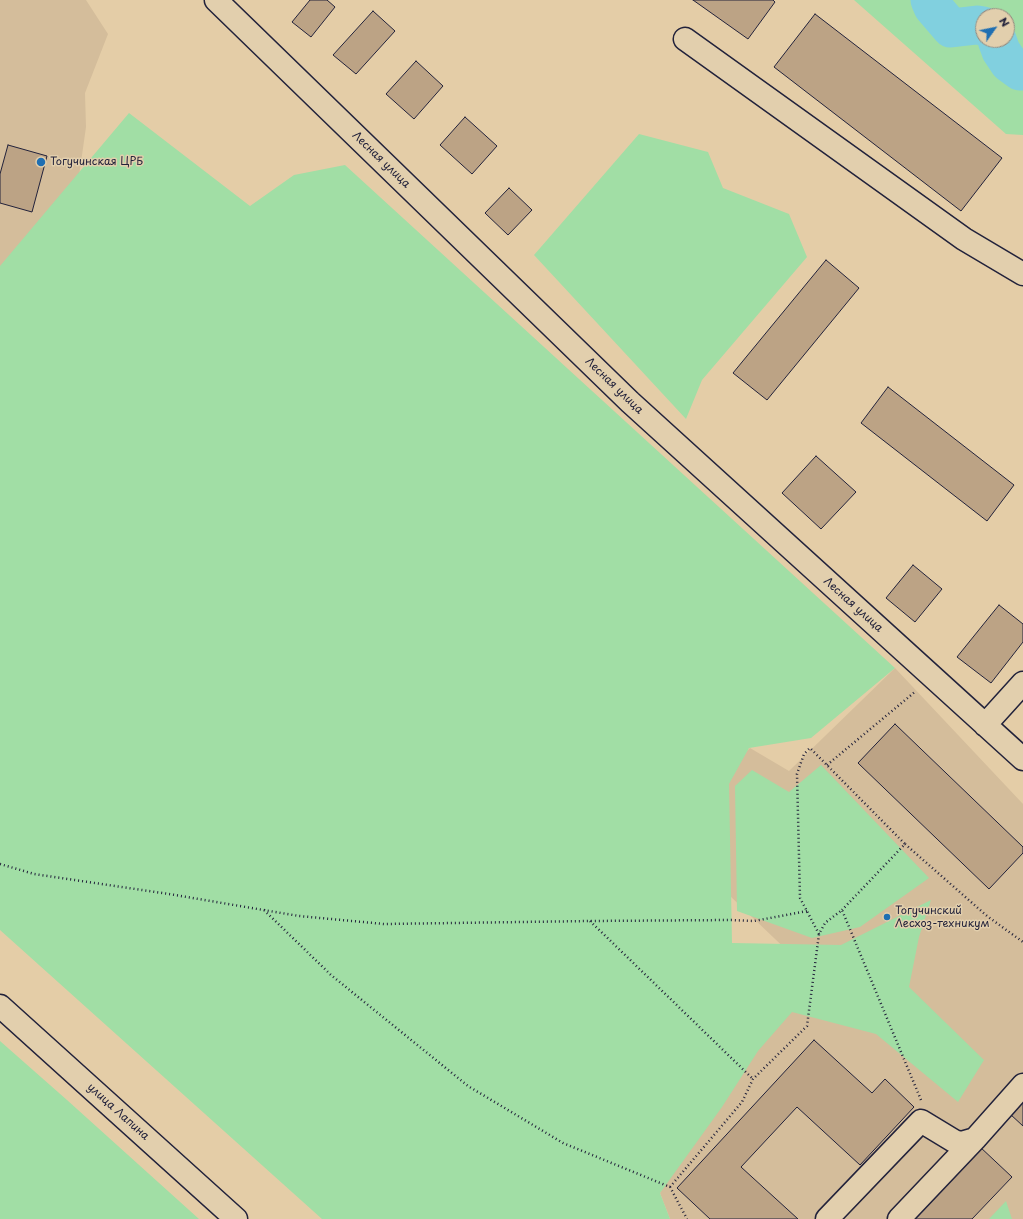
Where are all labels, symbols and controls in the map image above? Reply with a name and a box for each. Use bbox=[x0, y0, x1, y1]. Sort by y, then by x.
north arrow bbox=[975, 8, 1015, 48]
text: N bbox=[995, 13, 1014, 30]
street label: Лесная улица bbox=[349, 129, 413, 191]
place label: Тогучинская ЦРБ bbox=[50, 155, 143, 169]
marker: Тогучинская ЦРБ bbox=[35, 156, 47, 168]
street label: Лесная улица bbox=[582, 355, 646, 417]
street label: Лесная улица bbox=[821, 575, 885, 635]
place label: Тогучинский Лесхоз-техникум bbox=[895, 904, 990, 930]
marker: Тогучинский Лесхоз-техникум bbox=[882, 912, 892, 922]
street label: улица Лапина bbox=[84, 1081, 152, 1143]

